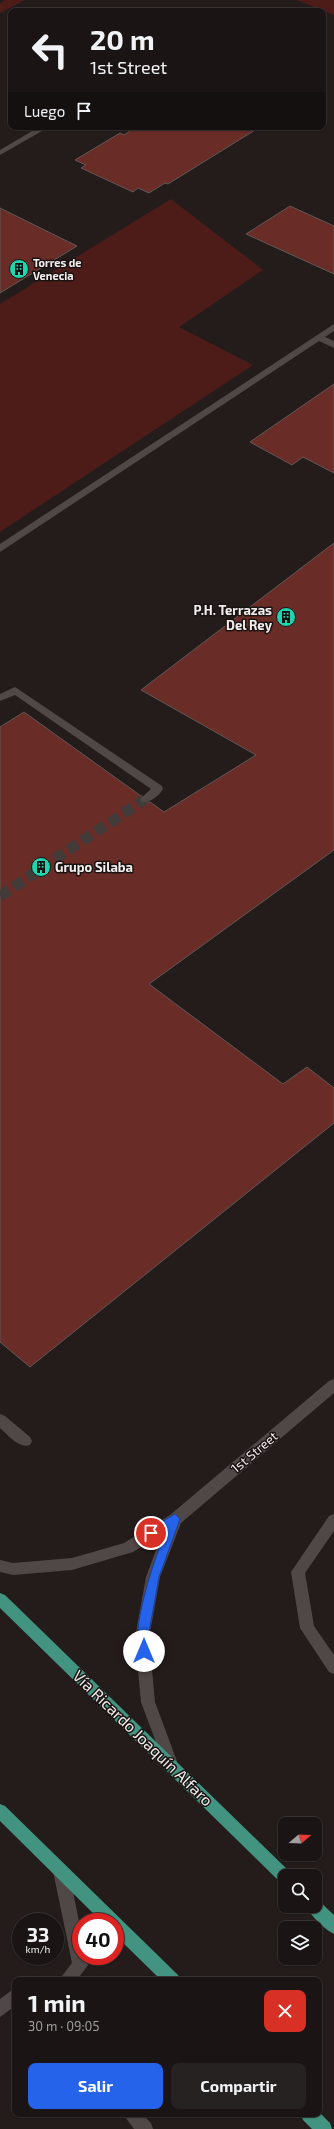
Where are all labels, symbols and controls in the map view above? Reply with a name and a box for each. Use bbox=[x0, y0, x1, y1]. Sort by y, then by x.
text: 20 m bbox=[90, 22, 155, 56]
icon: left bbox=[24, 24, 76, 76]
text: 1st Street bbox=[90, 56, 167, 78]
icon: arrive bbox=[73, 100, 95, 122]
text: Luego bbox=[24, 102, 65, 120]
place label: Torres de Venecia bbox=[33, 256, 82, 282]
building icon: Torres de Venecia bbox=[8, 258, 30, 280]
place label: P.H. Terrazas Del Rey bbox=[194, 602, 273, 633]
building icon: P.H. Terrazas Del Rey bbox=[275, 606, 297, 628]
building icon: Grupo Silaba bbox=[30, 856, 52, 878]
place label: Grupo Silaba bbox=[55, 859, 133, 875]
street label: 1st Street bbox=[227, 1428, 281, 1476]
pin bbox=[134, 1516, 168, 1550]
icon: arrive bbox=[140, 1522, 162, 1544]
position arrow bbox=[123, 1630, 165, 1672]
street label: Vía Ricardo Joaquín Alfaro bbox=[69, 1666, 217, 1809]
north arrow bbox=[278, 1817, 322, 1861]
map controls bbox=[278, 1817, 322, 1965]
button: search bbox=[278, 1869, 322, 1913]
speed limit sign: 40 bbox=[72, 1913, 124, 1965]
button: layers bbox=[278, 1921, 322, 1965]
text: 33 bbox=[27, 1922, 49, 1946]
text: km/h bbox=[26, 1943, 50, 1955]
text: 1 min bbox=[28, 1988, 86, 2017]
button: close bbox=[264, 1990, 306, 2032]
text: 30 m · 09:05 bbox=[28, 2018, 99, 2034]
button: Salir bbox=[28, 2063, 163, 2109]
button: Compartir bbox=[171, 2063, 306, 2109]

